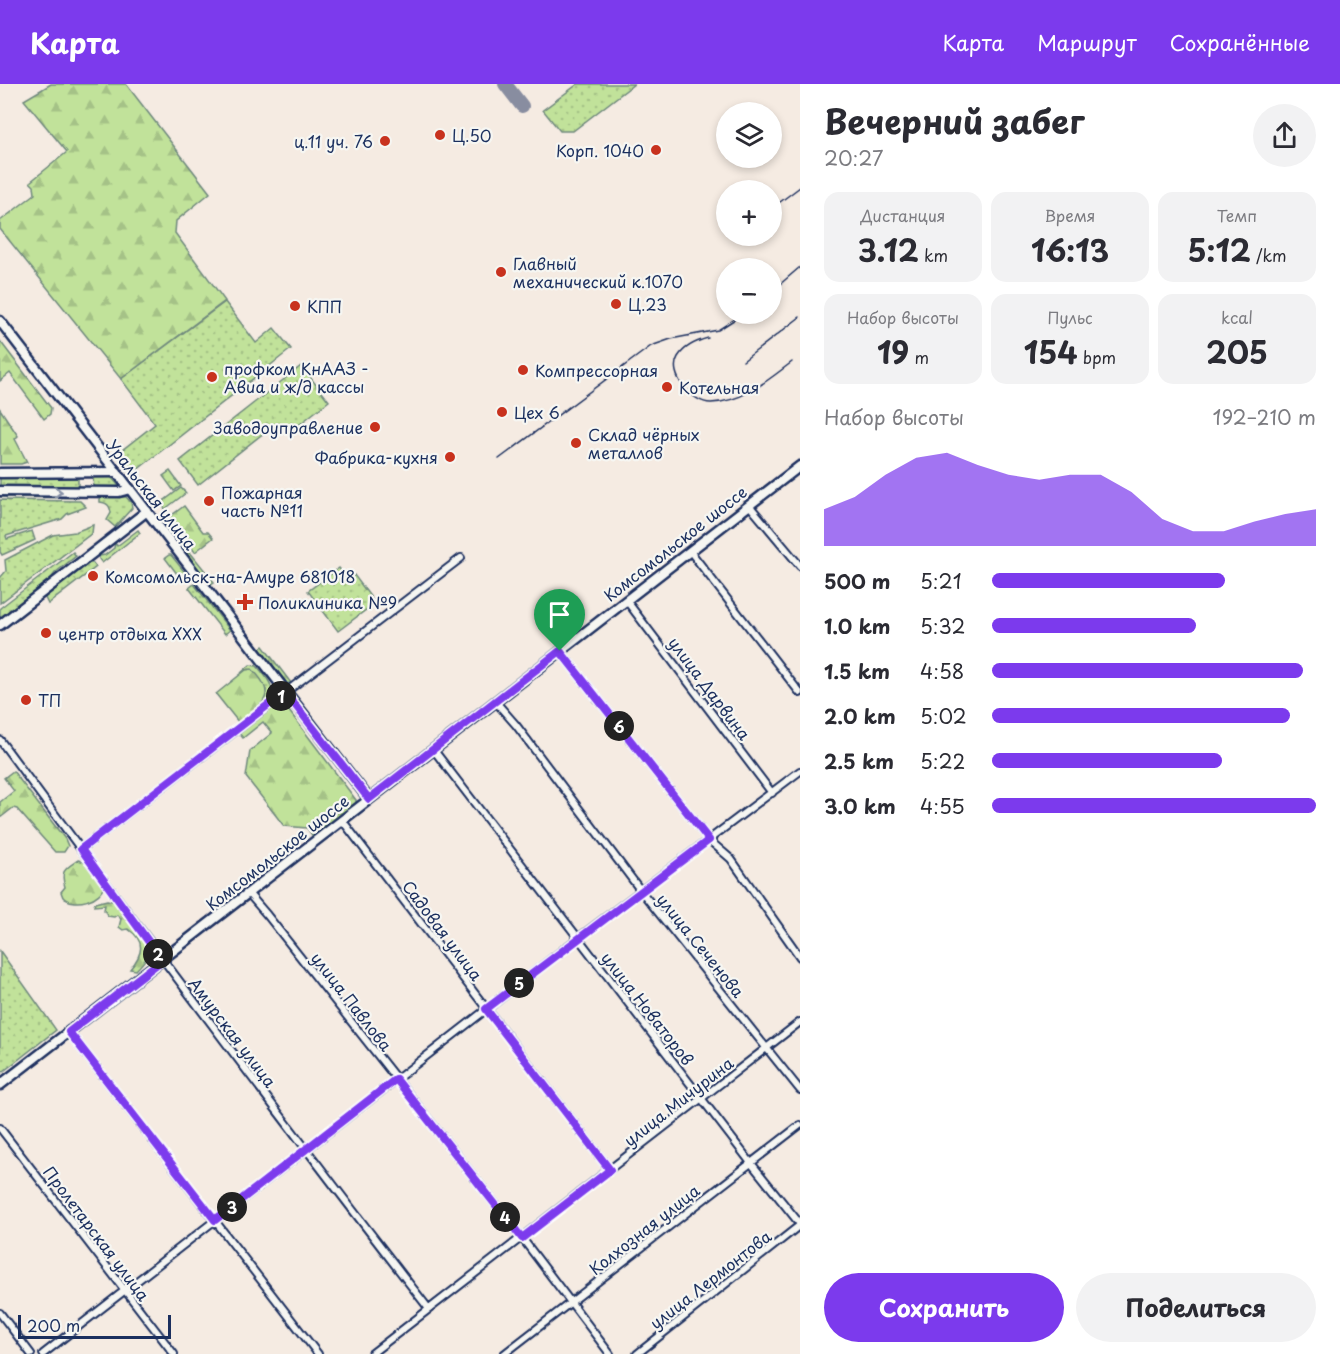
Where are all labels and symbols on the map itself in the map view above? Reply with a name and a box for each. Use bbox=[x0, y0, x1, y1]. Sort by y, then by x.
place label: Ц.50 bbox=[452, 123, 492, 147]
marker: Ц.50 bbox=[433, 128, 447, 142]
place label: ц.11 уч. 76 bbox=[294, 129, 373, 153]
marker: ц.11 уч. 76 bbox=[378, 134, 392, 148]
place label: Корп. 1040 bbox=[556, 138, 644, 162]
marker: Корп. 1040 bbox=[649, 143, 663, 157]
place label: Главный механический к.1070 bbox=[513, 251, 683, 293]
marker: Главный механический к.1070 bbox=[494, 265, 508, 279]
place label: Ц.23 bbox=[628, 292, 667, 316]
place label: КПП bbox=[307, 294, 342, 318]
marker: Ц.23 bbox=[609, 297, 623, 311]
marker: КПП bbox=[288, 299, 302, 313]
place label: профком КнААЗ - Авиа и ж/д кассы bbox=[224, 356, 369, 398]
place label: Компрессорная bbox=[535, 358, 658, 382]
marker: Компрессорная bbox=[516, 363, 530, 377]
marker: профком КнААЗ - Авиа и ж/д кассы bbox=[205, 370, 219, 384]
place label: Котельная bbox=[679, 375, 760, 399]
marker: Котельная bbox=[660, 380, 674, 394]
place label: Цех 6 bbox=[514, 400, 560, 424]
marker: Цех 6 bbox=[495, 405, 509, 419]
place label: Заводоуправление bbox=[214, 415, 363, 439]
marker: Заводоуправление bbox=[368, 420, 382, 434]
place label: Склад чёрных металлов bbox=[588, 422, 699, 464]
street label: Уральская улица bbox=[101, 434, 203, 554]
marker: Склад чёрных металлов bbox=[569, 436, 583, 450]
place label: Фабрика-кухня bbox=[315, 445, 438, 469]
marker: Фабрика-кухня bbox=[443, 450, 457, 464]
street label: Комсомольское шоссе bbox=[598, 479, 752, 607]
place label: Пожарная часть №11 bbox=[221, 480, 303, 522]
one-way arrow bbox=[54, 486, 63, 498]
marker: Пожарная часть №11 bbox=[202, 494, 216, 508]
place label: Комсомольск-на-Амуре 681018 bbox=[105, 564, 355, 588]
marker: Комсомольск-на-Амуре 681018 bbox=[86, 569, 100, 583]
pin bbox=[534, 589, 585, 651]
place label: Поликлиника №9 bbox=[258, 590, 397, 614]
marker: Поликлиника №9 bbox=[236, 593, 254, 611]
place label: центр отдыха ХХХ bbox=[58, 621, 202, 645]
marker: центр отдыха ХХХ bbox=[39, 626, 53, 640]
street label: улица Дарвина bbox=[663, 631, 757, 745]
pin: 1 bbox=[266, 681, 296, 711]
place label: ТП bbox=[38, 688, 61, 712]
marker: ТП bbox=[19, 693, 33, 707]
pin: 6 bbox=[604, 711, 634, 741]
street label: Комсомольское шоссе bbox=[200, 788, 354, 916]
street label: Садовая улица bbox=[397, 875, 489, 985]
street label: улица Сеченова bbox=[651, 888, 751, 1002]
pin: 2 bbox=[143, 939, 173, 969]
street label: улица Павлова bbox=[306, 946, 398, 1056]
street label: улица Новаторов bbox=[596, 946, 700, 1070]
pin: 5 bbox=[504, 968, 534, 998]
street label: Амурская улица bbox=[184, 972, 282, 1092]
street label: улица Мичурина bbox=[618, 1051, 738, 1151]
street label: Пролетарская улица bbox=[38, 1161, 156, 1305]
street label: Колхозная улица bbox=[584, 1178, 704, 1280]
pin: 3 bbox=[217, 1192, 247, 1222]
pin: 4 bbox=[490, 1202, 520, 1232]
street label: улица Лермонтова bbox=[644, 1224, 776, 1334]
scale bar bbox=[18, 1312, 171, 1340]

